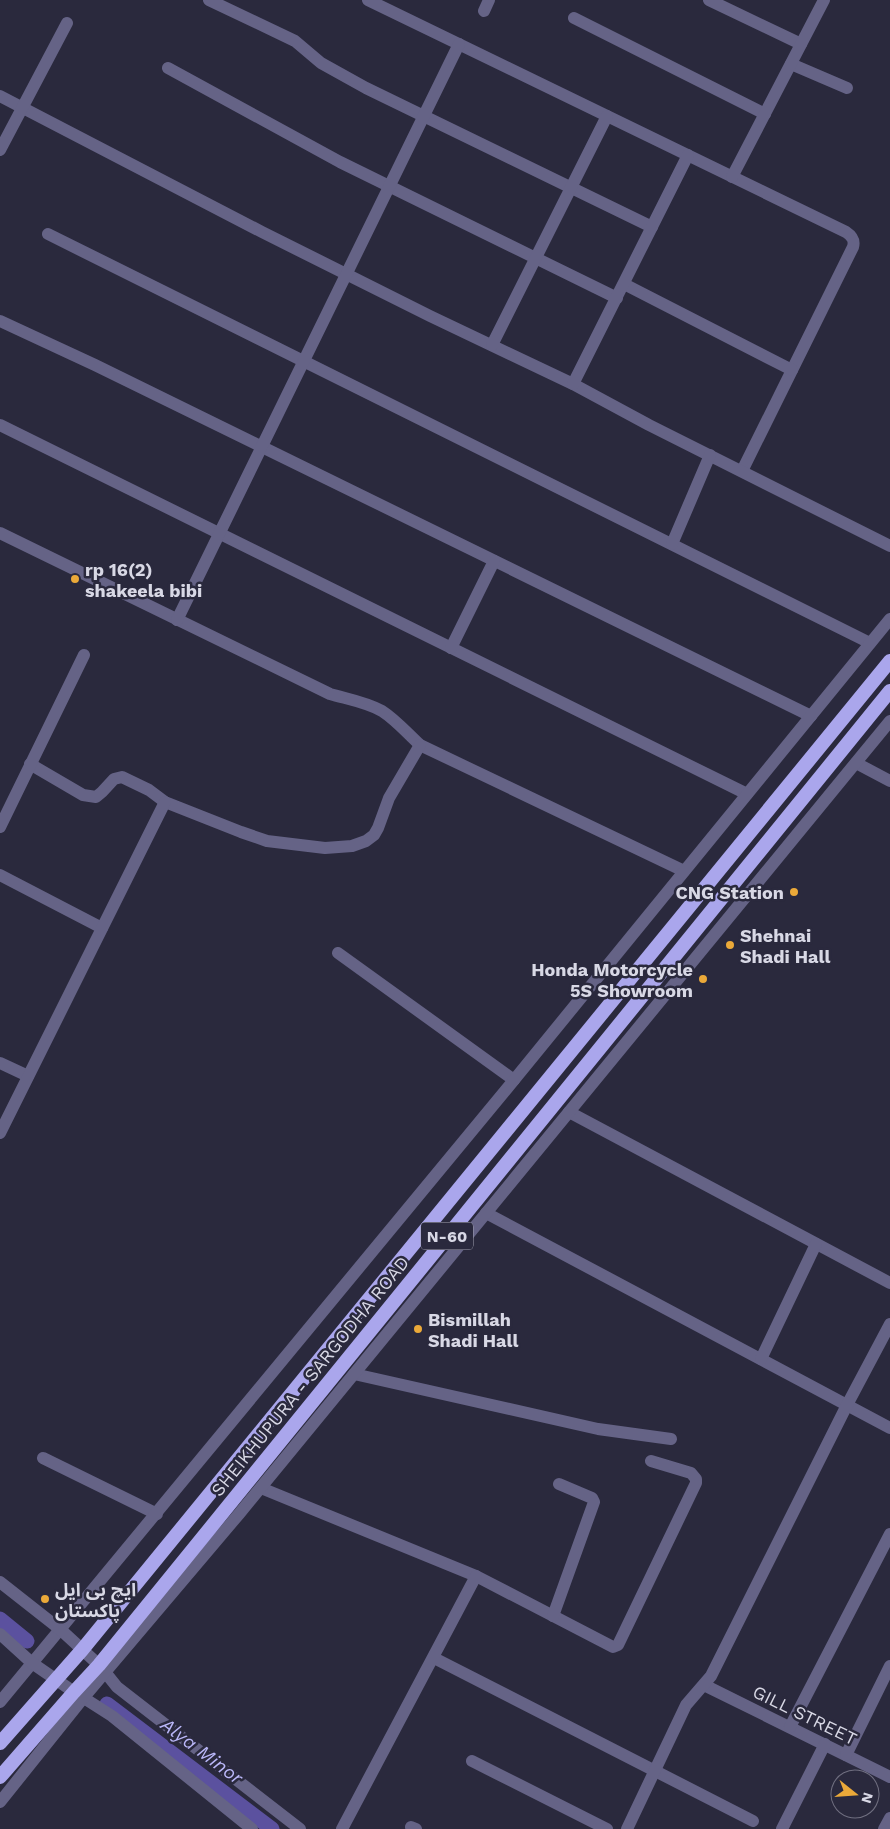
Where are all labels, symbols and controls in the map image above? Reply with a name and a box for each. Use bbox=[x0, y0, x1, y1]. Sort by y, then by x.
place label: rp 16(2) shakeela bibi bbox=[85, 559, 202, 601]
marker: rp 16(2) shakeela bibi bbox=[69, 573, 81, 585]
place label: CNG Station bbox=[676, 882, 784, 903]
marker: CNG Station bbox=[788, 886, 800, 898]
place label: Shehnai Shadi Hall bbox=[740, 925, 830, 967]
marker: Shehnai Shadi Hall bbox=[724, 939, 736, 951]
place label: Honda Motorcycle 5S Showroom bbox=[531, 959, 693, 1001]
marker: Honda Motorcycle 5S Showroom bbox=[697, 973, 709, 985]
road number: N-60 bbox=[421, 1222, 473, 1250]
street label: SHEIKHUPURA - SARGODHA ROAD bbox=[207, 1252, 413, 1500]
place label: Bismillah Shadi Hall bbox=[428, 1309, 518, 1351]
marker: Bismillah Shadi Hall bbox=[412, 1323, 424, 1335]
place label: ایچ بی ایل پاکستان bbox=[55, 1579, 136, 1622]
marker: ایچ بی ایل پاکستان bbox=[39, 1593, 51, 1605]
street label: GILL STREET bbox=[750, 1681, 861, 1749]
water label: Alya Minor bbox=[156, 1712, 248, 1790]
north arrow bbox=[830, 1769, 880, 1819]
text: N bbox=[858, 1791, 877, 1805]

